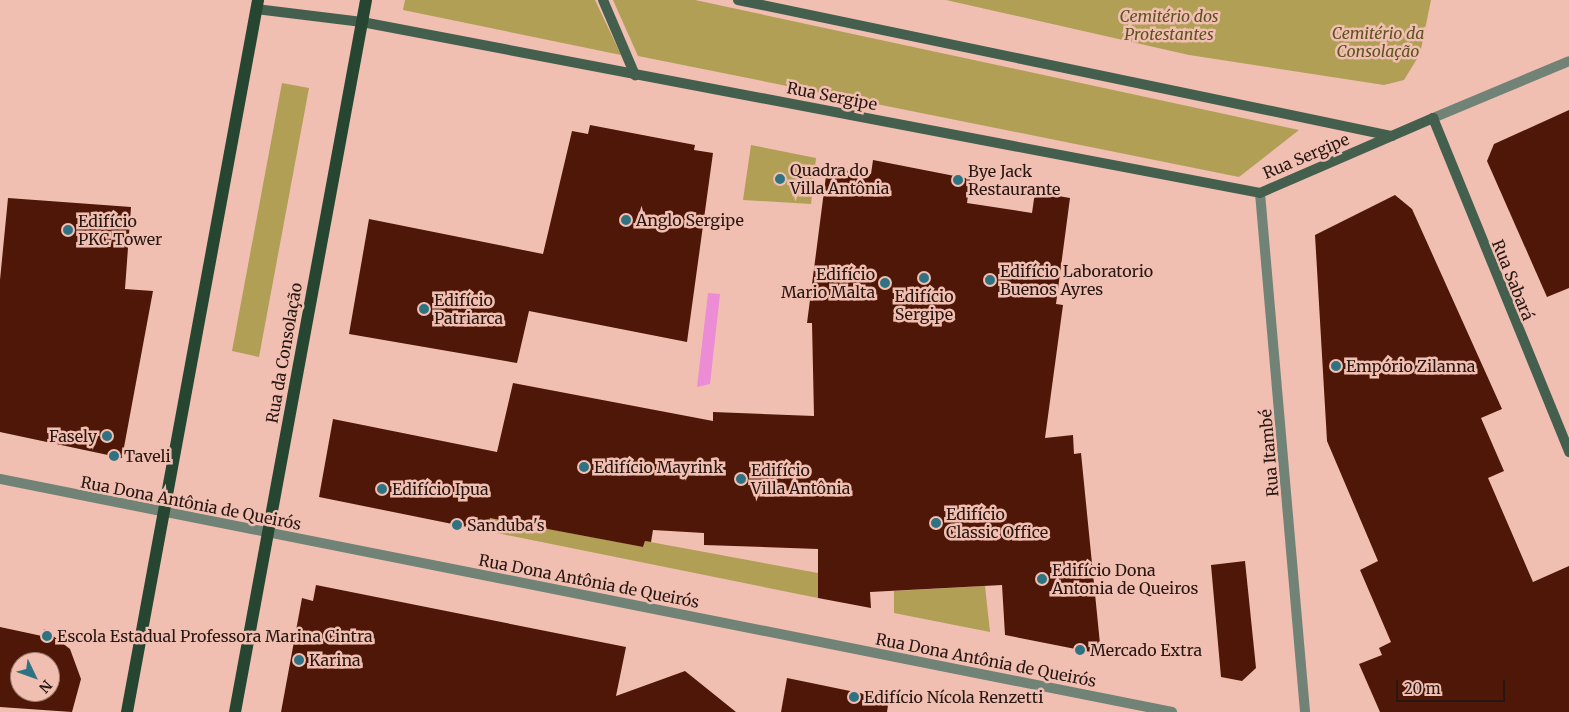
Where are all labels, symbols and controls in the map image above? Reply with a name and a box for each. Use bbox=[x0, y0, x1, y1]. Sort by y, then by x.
park label: Cemitério dos Protestantes bbox=[1119, 6, 1219, 44]
park label: Cemitério da Consolação bbox=[1332, 23, 1424, 61]
street label: Rua Sergipe bbox=[785, 78, 879, 114]
street label: Rua Sergipe bbox=[1260, 129, 1352, 183]
place label: Quadra do Villa Antônia bbox=[790, 160, 889, 198]
place label: Bye Jack Restaurante bbox=[968, 161, 1060, 199]
marker: Quadra do Villa Antônia bbox=[774, 173, 786, 185]
marker: Bye Jack Restaurante bbox=[952, 174, 964, 186]
place label: Anglo Sergipe bbox=[636, 210, 744, 230]
place label: Edifício PKC Tower bbox=[78, 211, 162, 249]
marker: Anglo Sergipe bbox=[620, 214, 632, 226]
marker: Edifício PKC Tower bbox=[62, 224, 74, 236]
street label: Rua Sabará bbox=[1488, 237, 1538, 323]
place label: Edifício Laboratorio Buenos Ayres bbox=[1000, 261, 1153, 299]
place label: Edifício Mario Malta bbox=[781, 264, 875, 302]
marker: Edifício Sergipe bbox=[918, 272, 930, 284]
marker: Edifício Laboratorio Buenos Ayres bbox=[984, 274, 996, 286]
marker: Edifício Mario Malta bbox=[879, 277, 891, 289]
street label: Rua da Consolação bbox=[262, 281, 306, 425]
place label: Edifício Sergipe bbox=[895, 286, 953, 324]
place label: Edifício Patriarca bbox=[434, 290, 503, 328]
marker: Edifício Patriarca bbox=[418, 303, 430, 315]
place label: Empório Zilanna bbox=[1346, 356, 1475, 376]
marker: Empório Zilanna bbox=[1330, 360, 1342, 372]
street label: Rua Itambé bbox=[1256, 408, 1282, 498]
place label: Fasely bbox=[49, 426, 97, 446]
marker: Fasely bbox=[101, 430, 113, 442]
place label: Taveli bbox=[124, 446, 171, 466]
marker: Taveli bbox=[108, 450, 120, 462]
place label: Edifício Mayrink bbox=[594, 457, 723, 477]
place label: Edifício Villa Antônia bbox=[751, 460, 850, 498]
marker: Edifício Mayrink bbox=[578, 461, 590, 473]
street label: Rua Dona Antônia de Queirós bbox=[79, 472, 303, 534]
marker: Edifício Villa Antônia bbox=[735, 473, 747, 485]
place label: Edifício Ipua bbox=[392, 479, 489, 499]
marker: Edifício Ipua bbox=[376, 483, 388, 495]
place label: Edifício Classic Office bbox=[946, 504, 1048, 542]
place label: Sanduba's bbox=[467, 515, 545, 535]
marker: Edifício Classic Office bbox=[930, 517, 942, 529]
marker: Sanduba's bbox=[451, 519, 463, 531]
street label: Rua Dona Antônia de Queirós bbox=[477, 550, 701, 612]
place label: Edifício Dona Antonia de Queiros bbox=[1052, 560, 1198, 598]
marker: Edifício Dona Antonia de Queiros bbox=[1036, 573, 1048, 585]
place label: Escola Estadual Professora Marina Cintra bbox=[57, 626, 373, 646]
street label: Rua Dona Antônia de Queirós bbox=[874, 629, 1098, 691]
marker: Escola Estadual Professora Marina Cintra bbox=[41, 630, 53, 642]
place label: Mercado Extra bbox=[1090, 640, 1202, 660]
marker: Mercado Extra bbox=[1074, 644, 1086, 656]
place label: Karina bbox=[309, 650, 361, 670]
north arrow bbox=[10, 652, 60, 702]
marker: Karina bbox=[293, 654, 305, 666]
scale bar bbox=[1399, 670, 1508, 702]
text: N bbox=[35, 676, 56, 697]
text: 20 m bbox=[1404, 679, 1441, 698]
place label: Edifício Nícola Renzetti bbox=[864, 687, 1043, 707]
marker: Edifício Nícola Renzetti bbox=[848, 691, 860, 703]

